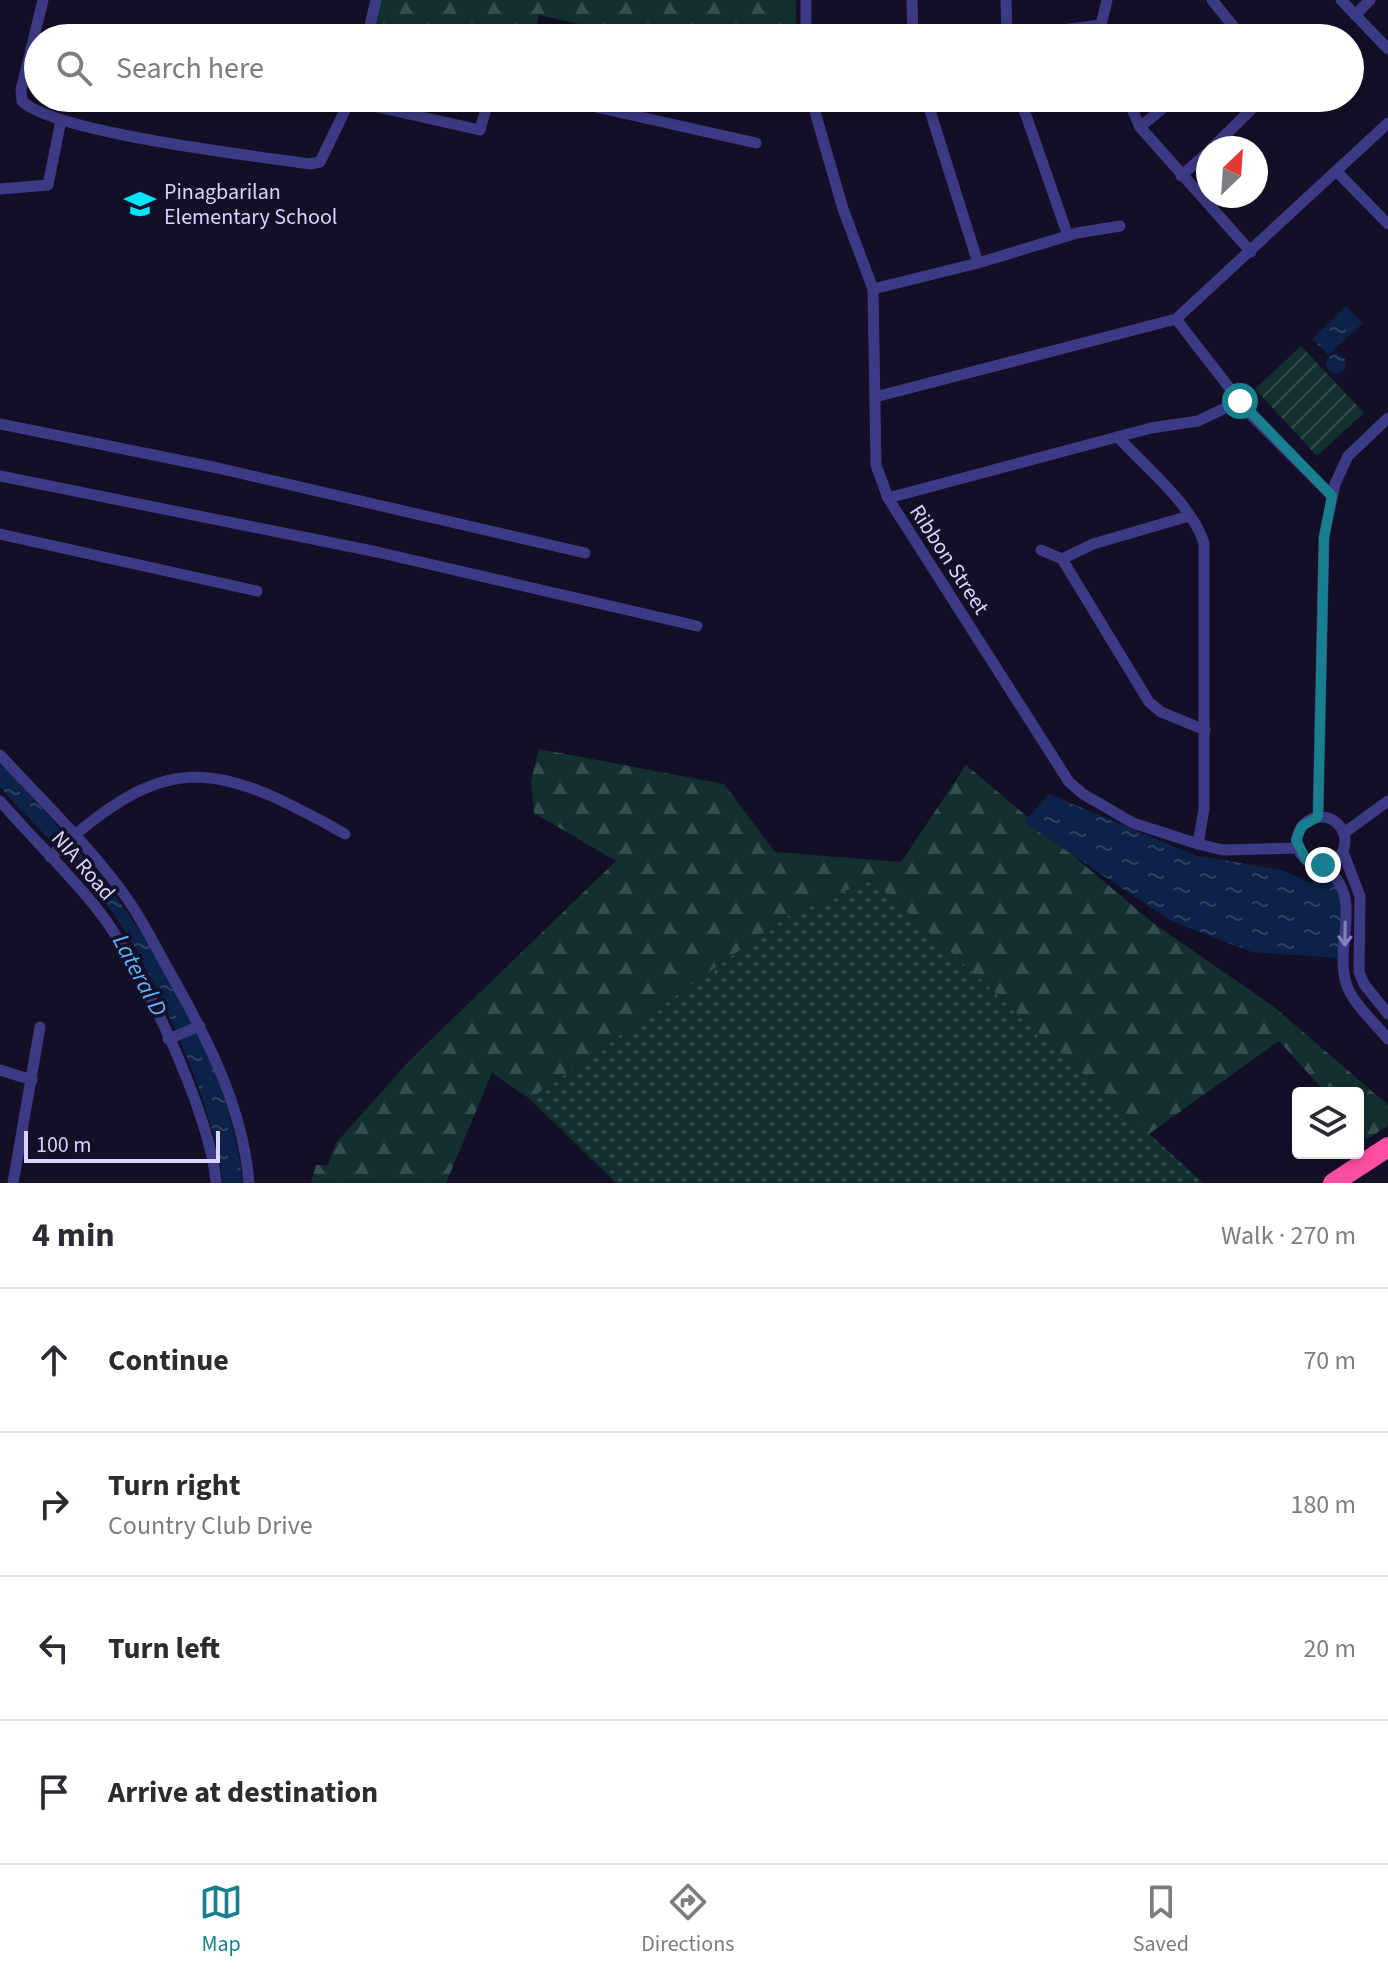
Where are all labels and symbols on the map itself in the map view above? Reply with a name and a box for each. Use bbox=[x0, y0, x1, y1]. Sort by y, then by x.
north arrow bbox=[1196, 136, 1268, 208]
place label: Pinagbarilan Elementary School bbox=[164, 176, 337, 233]
school or university icon: Pinagbarilan Elementary School bbox=[123, 187, 157, 221]
route start bbox=[1222, 383, 1258, 419]
street label: Ribbon Street bbox=[901, 498, 997, 621]
street label: NIA Road bbox=[44, 824, 123, 908]
route end bbox=[1305, 847, 1341, 883]
one-way arrow bbox=[1338, 920, 1353, 947]
water label: Lateral D bbox=[103, 928, 176, 1023]
scale bar bbox=[24, 1127, 220, 1163]

